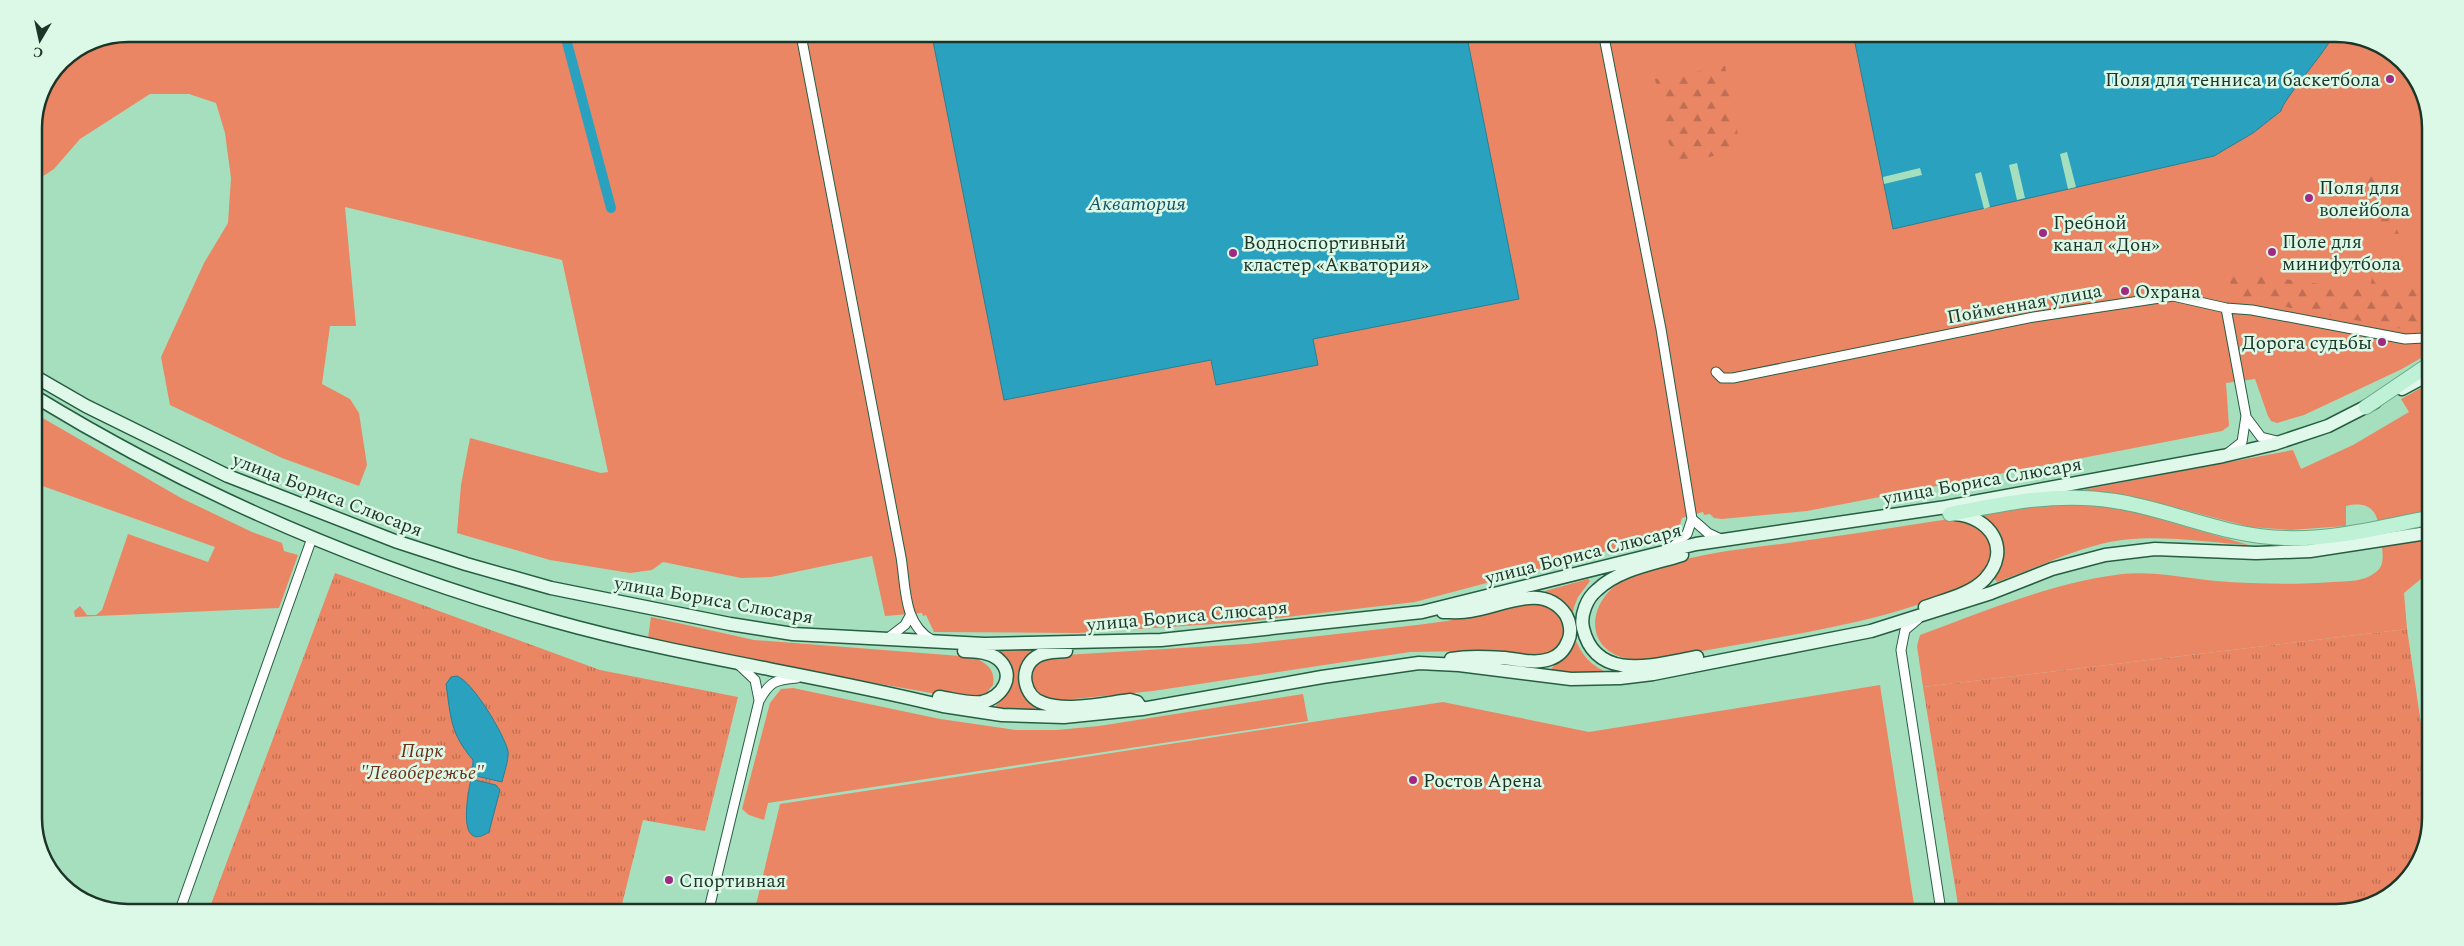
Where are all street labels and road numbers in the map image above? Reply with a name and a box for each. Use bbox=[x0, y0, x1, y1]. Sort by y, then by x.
street label: Пойменная улица bbox=[1944, 276, 2105, 332]
street label: улица Бориса Слюсаря bbox=[227, 445, 427, 545]
street label: улица Бориса Слюсаря bbox=[1879, 450, 2084, 513]
street label: улица Бориса Слюсаря bbox=[1481, 516, 1685, 593]
street label: улица Бориса Слюсаря bbox=[611, 569, 816, 632]
street label: улица Бориса Слюсаря bbox=[1084, 593, 1289, 640]

